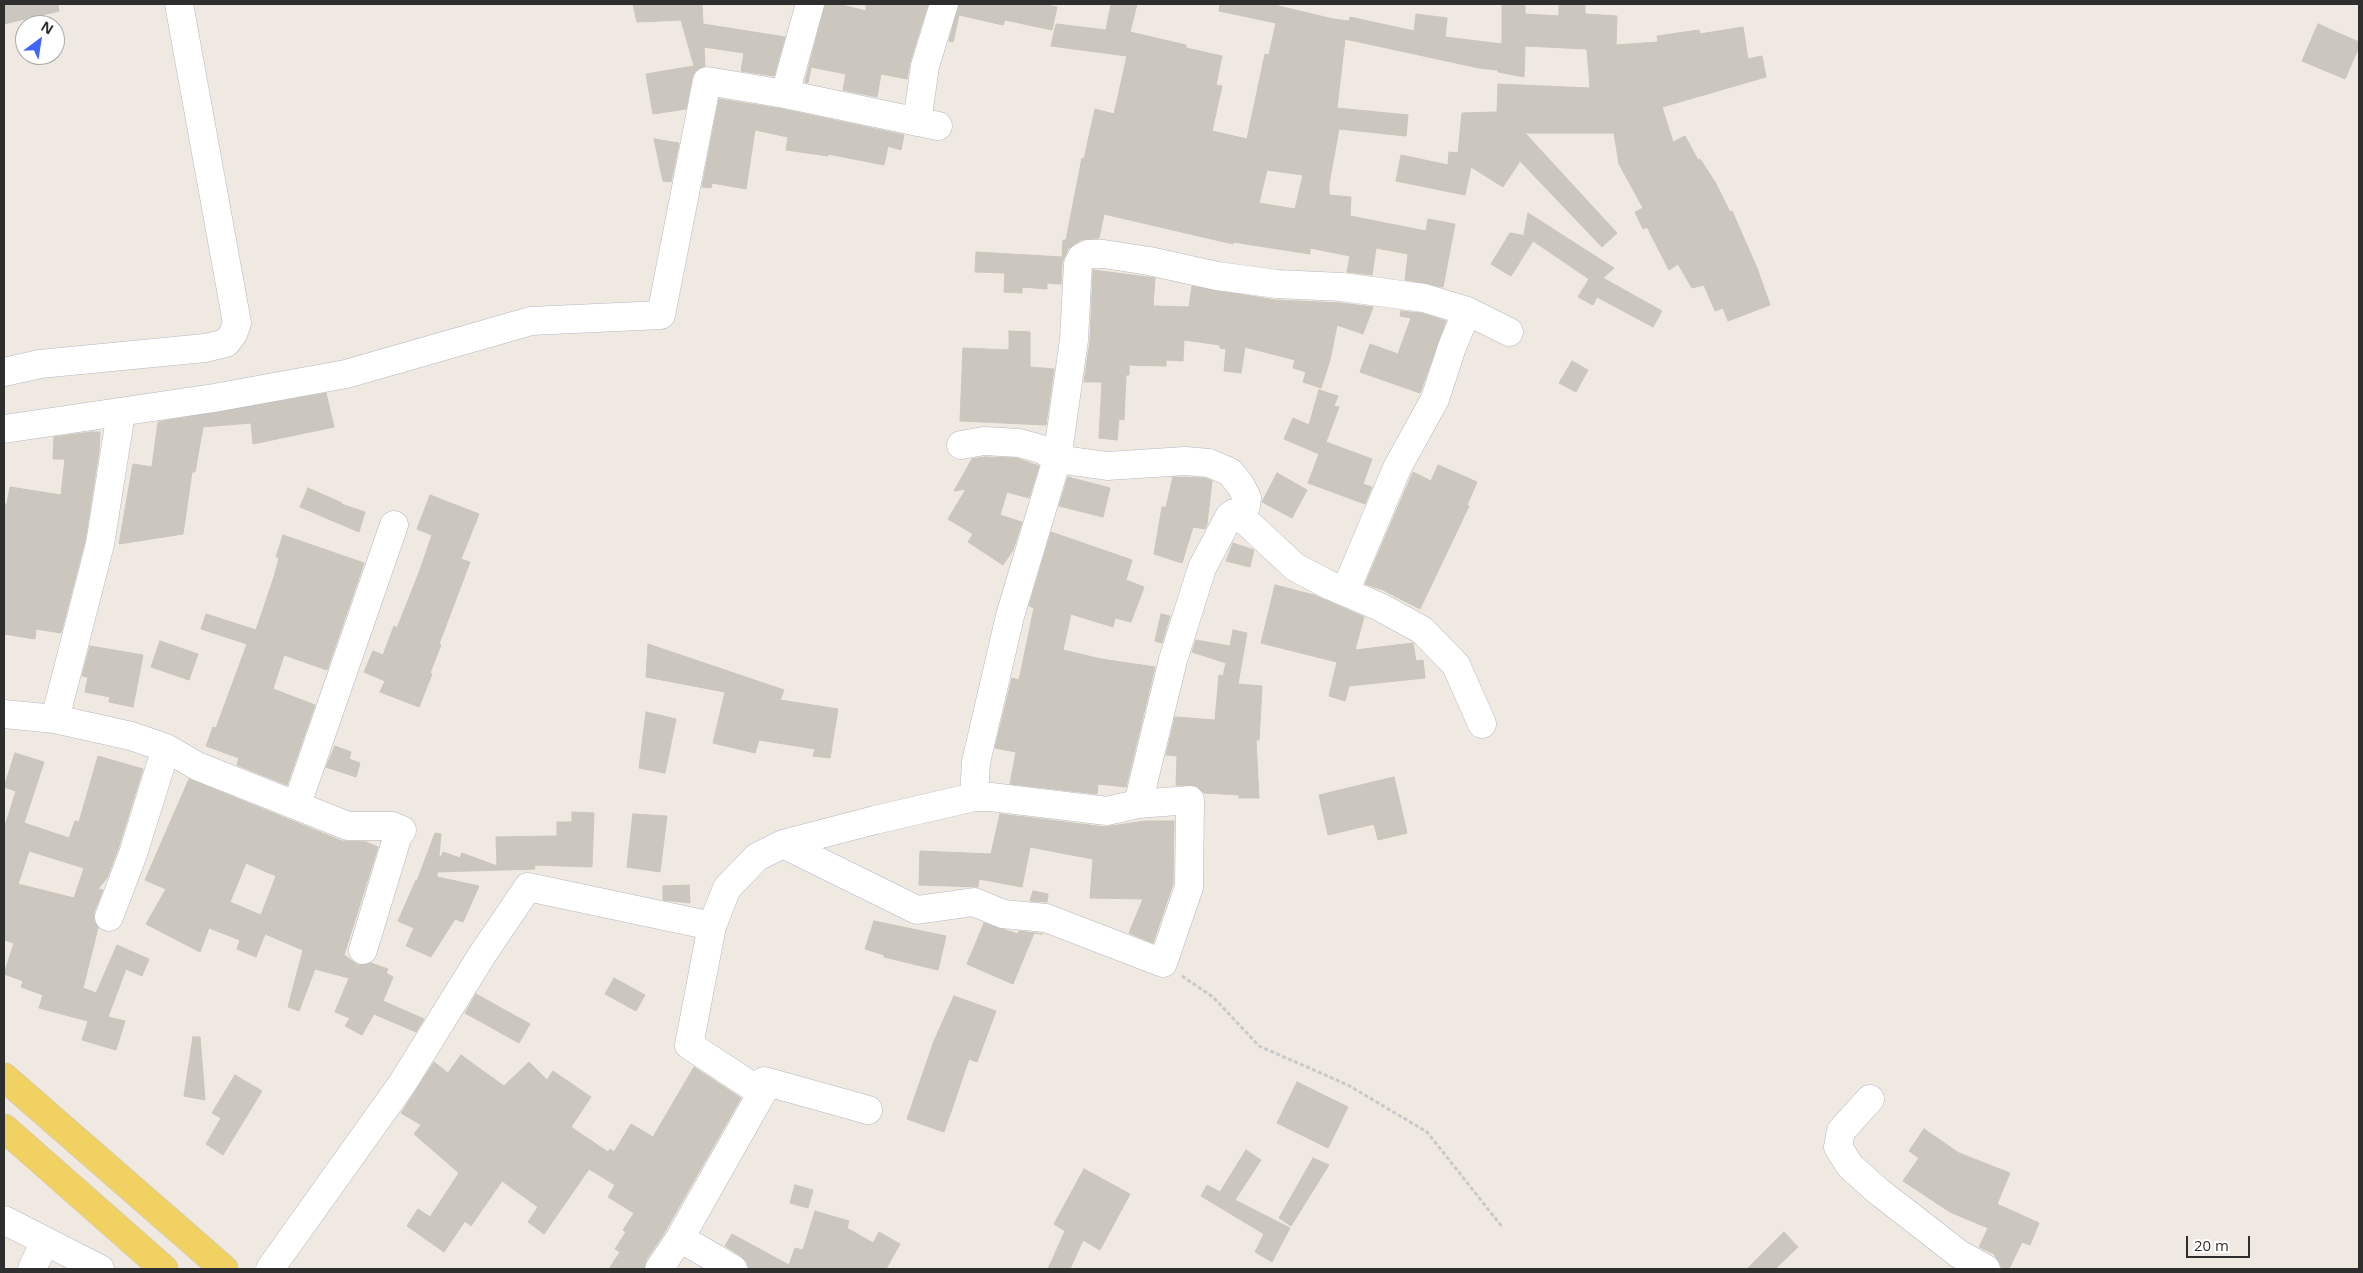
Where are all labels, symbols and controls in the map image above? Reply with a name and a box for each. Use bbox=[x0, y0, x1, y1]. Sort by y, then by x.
north arrow bbox=[15, 15, 65, 65]
text: N bbox=[38, 16, 57, 39]
scale bar bbox=[2188, 1226, 2252, 1258]
text: 20 m bbox=[2194, 1235, 2229, 1255]

